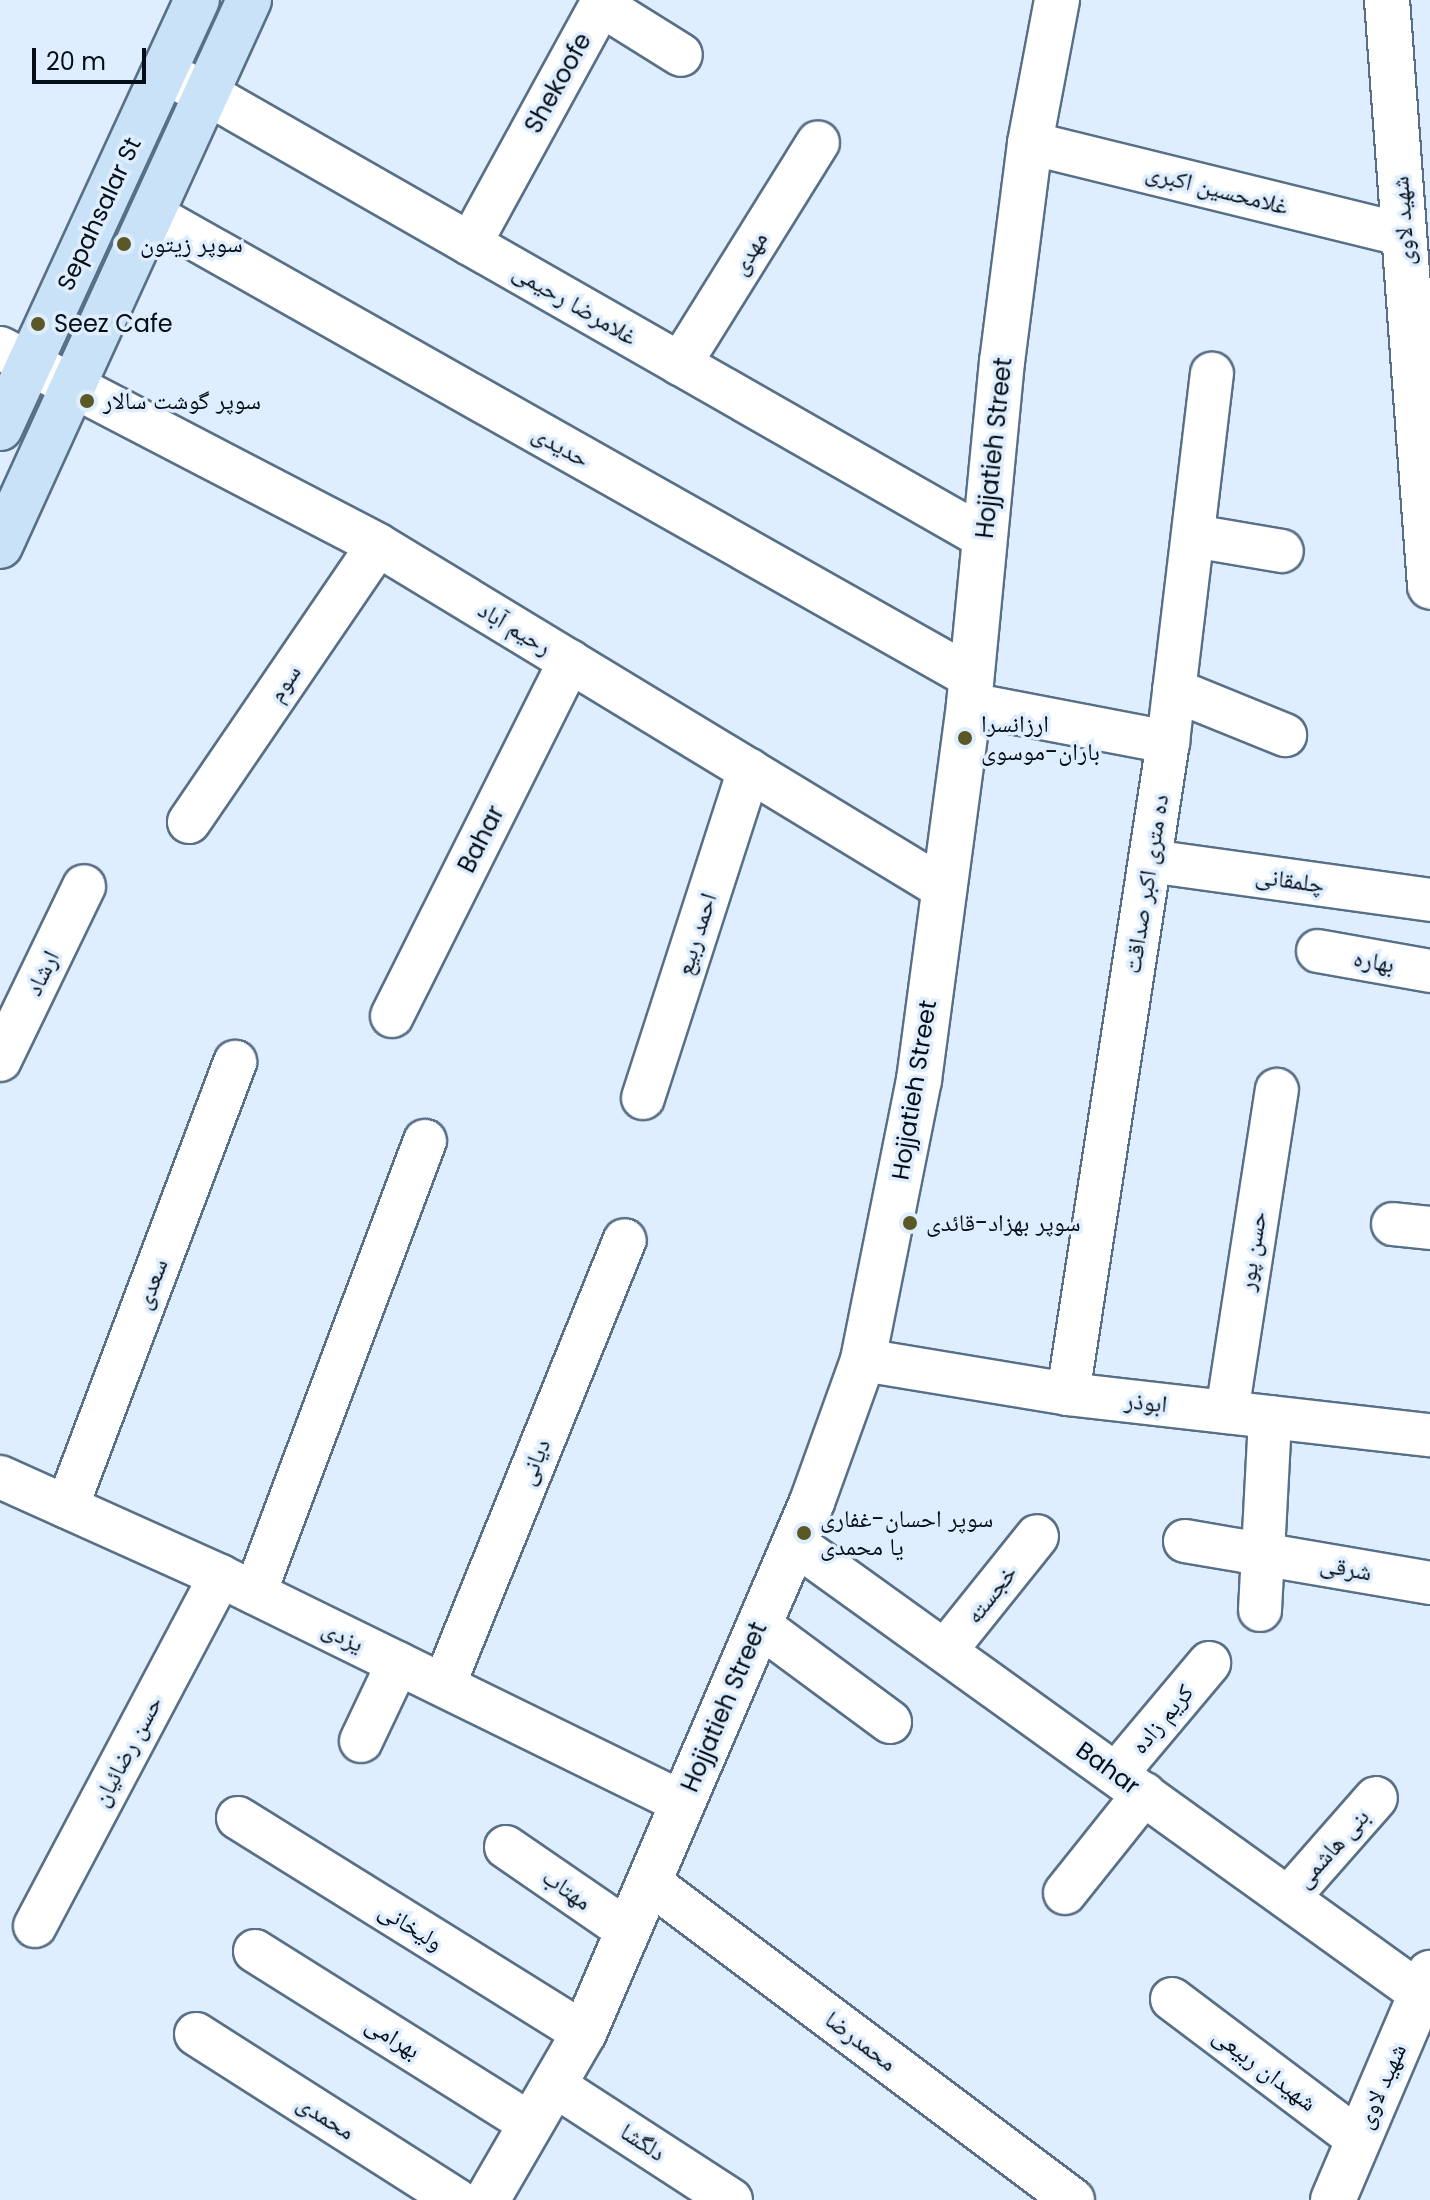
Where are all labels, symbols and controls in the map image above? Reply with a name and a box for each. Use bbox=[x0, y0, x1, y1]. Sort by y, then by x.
street label: Shekoofe bbox=[519, 28, 597, 138]
scale bar bbox=[36, 32, 150, 82]
text: 20 m bbox=[46, 45, 106, 78]
street label: Sepahsalar St bbox=[51, 133, 147, 295]
street label: غلامحسین اکبری bbox=[1143, 157, 1291, 221]
street label: شهید لاوی bbox=[1386, 175, 1420, 267]
street label: مهدی bbox=[725, 226, 773, 280]
place label: سوپر زیتون bbox=[140, 230, 243, 258]
marker: سوپر زیتون bbox=[115, 235, 133, 253]
street label: غلامرضا رحیمی bbox=[508, 257, 642, 351]
place label: Seez Cafe bbox=[54, 310, 173, 338]
marker: Seez Cafe bbox=[29, 315, 47, 333]
street label: Hojjatieh Street bbox=[970, 356, 1018, 540]
place label: سوپر گوشت سالار bbox=[103, 387, 261, 415]
marker: سوپر گوشت سالار bbox=[78, 392, 96, 410]
street label: حدیدی bbox=[527, 419, 595, 473]
street label: رحیم آباد bbox=[473, 595, 557, 661]
street label: سوم bbox=[261, 659, 307, 707]
place label: ارزانسرا باران-موسوی bbox=[981, 710, 1100, 766]
marker: ارزانسرا باران-موسوی bbox=[956, 729, 974, 747]
street label: ده متری اکبر صداقت bbox=[1118, 792, 1174, 976]
street label: Bahar bbox=[452, 801, 510, 877]
street label: چلمقانی bbox=[1254, 861, 1326, 899]
street label: احمد ربیع bbox=[669, 889, 723, 979]
street label: بهاره bbox=[1351, 943, 1397, 979]
street label: ارشاد bbox=[19, 946, 65, 1000]
street label: Hojjatieh Street bbox=[886, 998, 942, 1182]
place label: سوپر بهزاد-قائدی bbox=[926, 1209, 1081, 1237]
street label: حسن پور bbox=[1231, 1209, 1273, 1293]
marker: سوپر بهزاد-قائدی bbox=[901, 1214, 919, 1232]
street label: سعدی bbox=[128, 1255, 174, 1313]
street label: ابوذر bbox=[1123, 1385, 1169, 1419]
street label: دیانی bbox=[512, 1435, 556, 1489]
place label: سوپر احسان-غفاری یا محمدی bbox=[820, 1505, 993, 1561]
marker: سوپر احسان-غفاری یا محمدی bbox=[795, 1524, 813, 1542]
street label: شرقی bbox=[1318, 1549, 1374, 1587]
street label: خجسته bbox=[959, 1559, 1023, 1629]
street label: یزدی bbox=[318, 1614, 368, 1658]
street label: Hojjatieh Street bbox=[675, 1618, 773, 1796]
street label: کریم زاده bbox=[1125, 1678, 1199, 1760]
street label: حسن رضائیان bbox=[86, 1691, 168, 1811]
street label: Bahar bbox=[1071, 1735, 1145, 1801]
street label: بنی هاشمی bbox=[1289, 1802, 1375, 1894]
street label: مهتاب bbox=[537, 1862, 597, 1916]
street label: ولیخانی bbox=[374, 1895, 448, 1957]
street label: محمدرضا bbox=[819, 2005, 903, 2077]
street label: بهرامی bbox=[361, 2009, 425, 2065]
street label: شهیدان ربیعی bbox=[1208, 2021, 1322, 2117]
street label: شهید لاوی bbox=[1350, 2039, 1412, 2133]
street label: محمدی bbox=[292, 2088, 360, 2146]
street label: دلگشا bbox=[615, 2117, 671, 2167]

